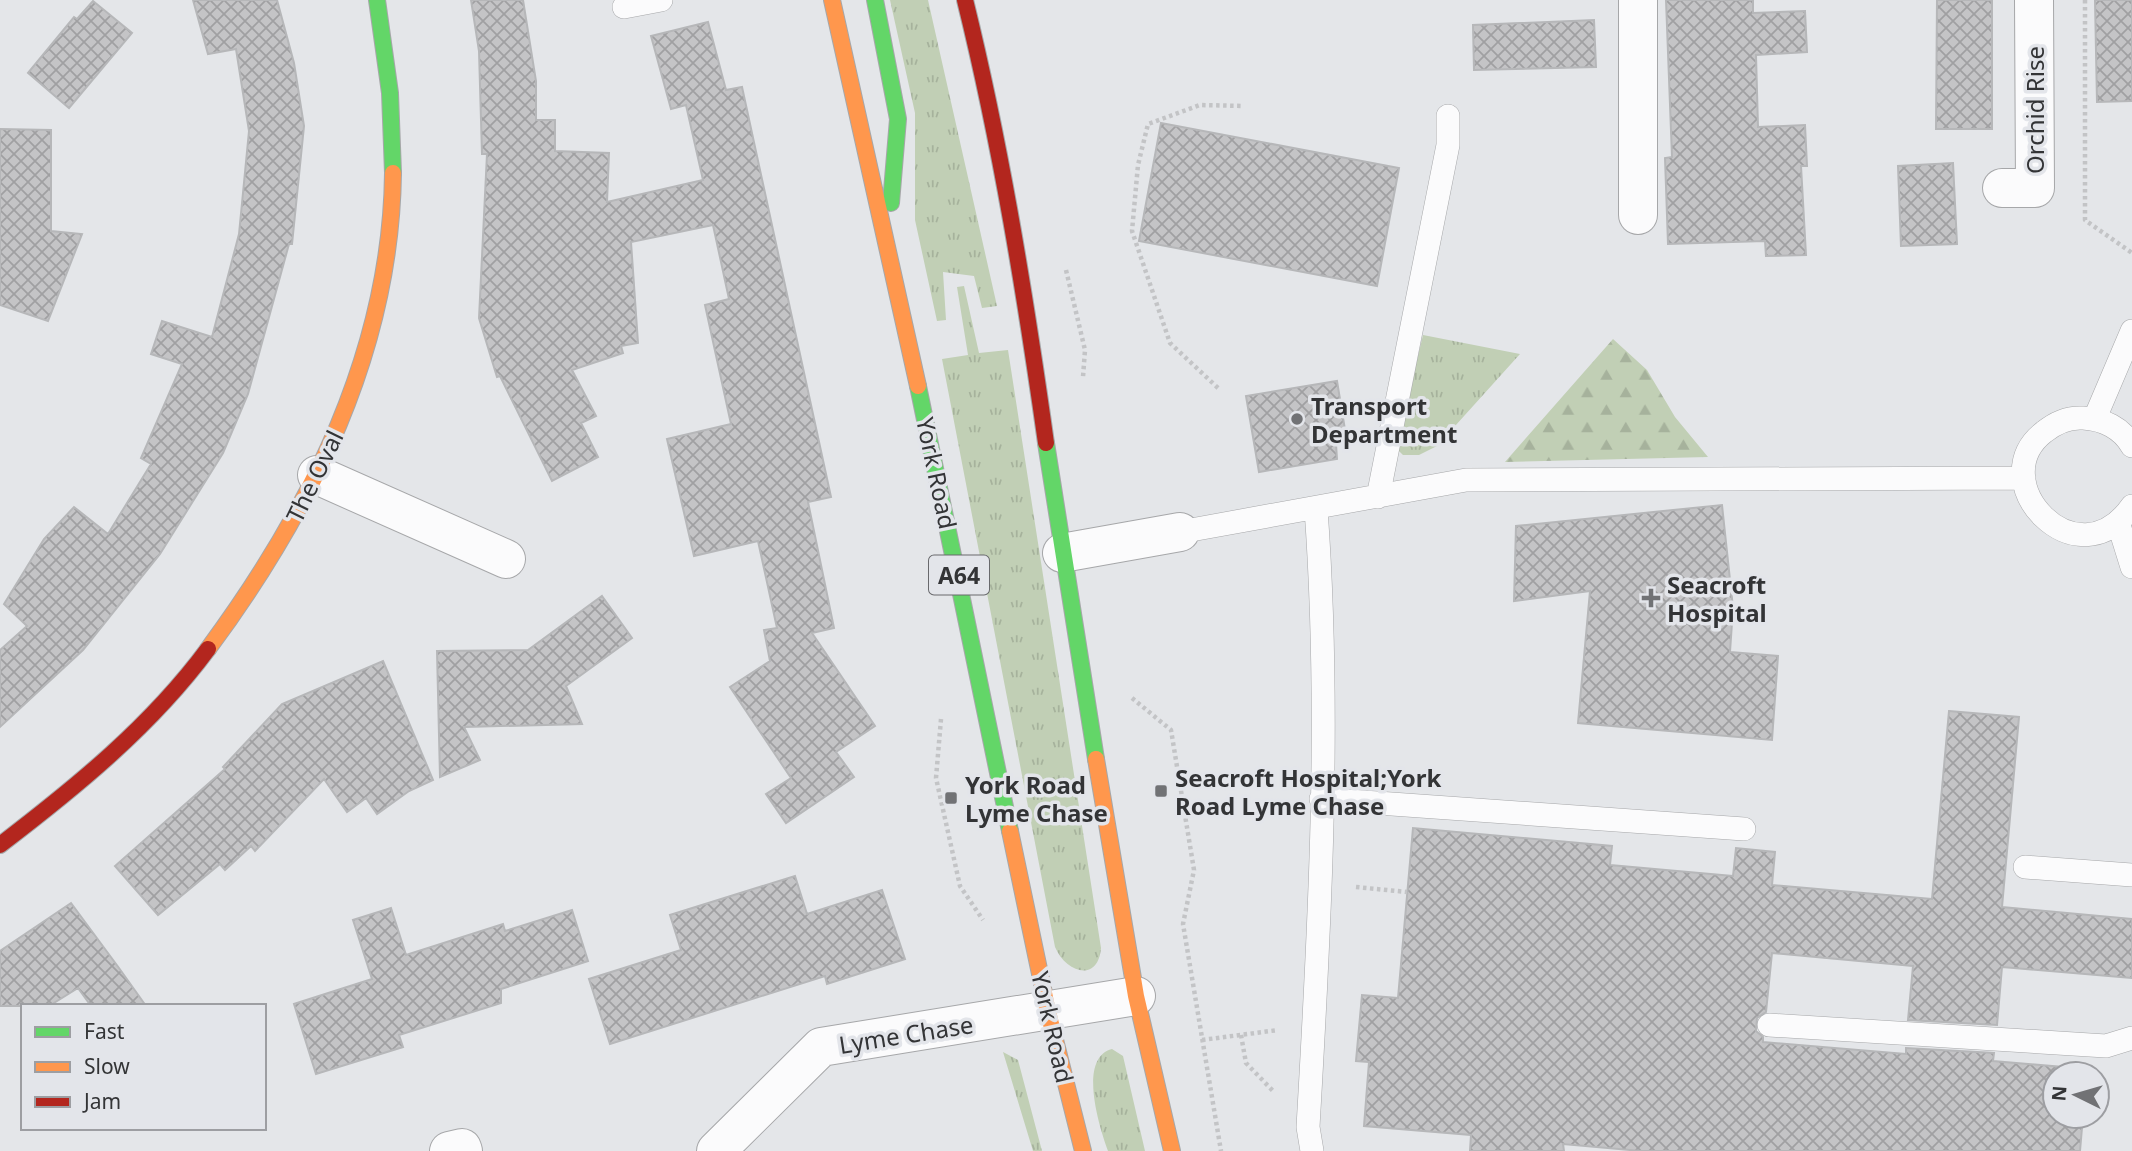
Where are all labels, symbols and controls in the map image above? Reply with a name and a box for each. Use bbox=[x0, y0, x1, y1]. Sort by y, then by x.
street label: Orchid Rise bbox=[2018, 46, 2051, 174]
place label: Transport Department bbox=[1311, 389, 1457, 450]
marker: Transport Department bbox=[1289, 411, 1305, 427]
street label: York Road bbox=[909, 414, 965, 532]
street label: The Oval bbox=[278, 424, 350, 528]
road number: A64 bbox=[929, 555, 989, 594]
place label: Seacroft Hospital bbox=[1667, 568, 1767, 629]
marker: Seacroft Hospital bbox=[1641, 588, 1661, 608]
place label: Seacroft Hospital;York Road Lyme Chase bbox=[1175, 761, 1442, 822]
place label: York Road Lyme Chase bbox=[965, 768, 1108, 829]
marker: Seacroft Hospital;York Road Lyme Chase bbox=[1153, 783, 1169, 799]
marker: York Road Lyme Chase bbox=[943, 790, 959, 806]
street label: York Road bbox=[1024, 968, 1082, 1086]
legend bbox=[21, 1004, 266, 1130]
street label: Lyme Chase bbox=[836, 1007, 976, 1061]
text: Fast bbox=[84, 1017, 125, 1045]
text: Slow bbox=[84, 1052, 130, 1080]
north arrow bbox=[2041, 1060, 2111, 1130]
text: N bbox=[2045, 1085, 2073, 1102]
text: Jam bbox=[82, 1087, 121, 1115]

